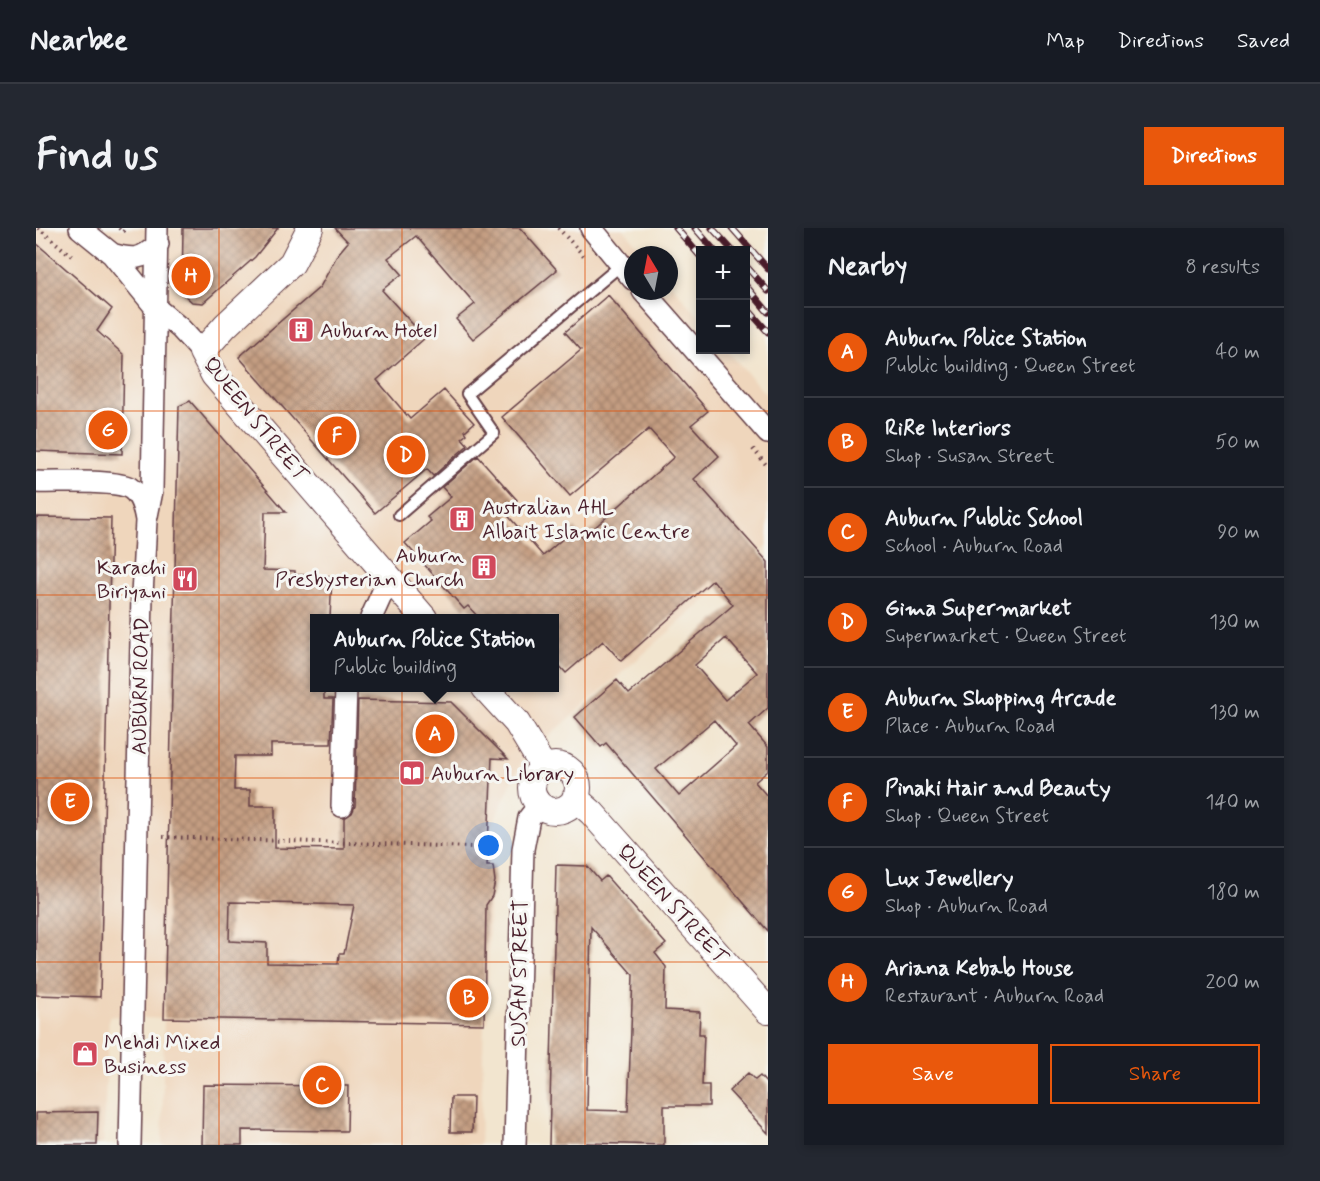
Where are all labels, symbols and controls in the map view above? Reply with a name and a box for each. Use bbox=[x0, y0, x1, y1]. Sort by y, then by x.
text: Nearbee bbox=[30, 23, 128, 60]
text: Map bbox=[1046, 27, 1085, 55]
text: Directions bbox=[1118, 27, 1204, 55]
text: Saved bbox=[1237, 27, 1290, 55]
button: Directions bbox=[1144, 127, 1284, 185]
text: Find us bbox=[36, 129, 158, 184]
north arrow bbox=[624, 246, 678, 300]
map controls bbox=[696, 246, 750, 354]
button: + bbox=[696, 246, 750, 300]
text: Nearby bbox=[828, 250, 907, 284]
pin: H bbox=[172, 254, 210, 298]
text: 8 results bbox=[1186, 254, 1260, 281]
button: − bbox=[696, 300, 750, 354]
building icon: Auburn Hotel bbox=[286, 315, 316, 345]
place label: Auburn Hotel bbox=[320, 317, 437, 345]
text: Auburn Police Station bbox=[885, 325, 1087, 353]
text: A bbox=[841, 339, 854, 366]
text: 40 m bbox=[1216, 339, 1260, 366]
street label: QUEEN STREET bbox=[196, 351, 315, 488]
text: Public building · Queen Street bbox=[885, 353, 1136, 380]
pin: G bbox=[88, 408, 128, 452]
pin: F bbox=[318, 414, 356, 458]
text: RiRe Interiors bbox=[885, 415, 1011, 443]
text: B bbox=[841, 429, 854, 456]
text: 50 m bbox=[1215, 429, 1260, 456]
pin: D bbox=[386, 432, 425, 478]
text: Shop · Susan Street bbox=[885, 443, 1054, 470]
place label: Australian AHL Albait Islamic Centre bbox=[482, 494, 690, 546]
building icon: Australian AHL Albait Islamic Centre bbox=[447, 504, 477, 534]
text: Auburn Public School bbox=[885, 505, 1083, 533]
text: C bbox=[840, 519, 855, 546]
text: 90 m bbox=[1217, 519, 1260, 546]
text: School · Auburn Road bbox=[885, 533, 1063, 560]
place label: Auburn Presbysterian Church bbox=[275, 542, 465, 594]
building icon: Auburn Presbysterian Church bbox=[469, 552, 499, 582]
place label: Karachi Biriyani bbox=[97, 554, 166, 606]
restaurant icon: Karachi Biriyani bbox=[170, 564, 200, 594]
text: Gima Supermarket bbox=[885, 595, 1072, 623]
text: D bbox=[841, 609, 854, 636]
text: 130 m bbox=[1209, 609, 1260, 636]
popup bbox=[310, 614, 559, 692]
street label: AUBURN ROAD bbox=[126, 617, 156, 755]
text: Supermarket · Queen Street bbox=[885, 623, 1126, 650]
text: Auburn Police Station bbox=[334, 626, 535, 654]
text: Public building bbox=[334, 654, 457, 681]
text: Auburn Shopping Arcade bbox=[885, 685, 1116, 713]
text: E bbox=[842, 699, 853, 726]
text: 130 m bbox=[1209, 699, 1260, 726]
pin: A bbox=[416, 712, 454, 756]
text: Place · Auburn Road bbox=[885, 713, 1055, 740]
library icon: Auburn Library bbox=[397, 758, 427, 788]
place label: Auburn Library bbox=[431, 760, 574, 788]
text: Pinaki Hair and Beauty bbox=[885, 775, 1111, 803]
pin: E bbox=[51, 780, 90, 824]
text: F bbox=[842, 789, 853, 816]
text: 140 m bbox=[1206, 789, 1260, 816]
text: Shop · Queen Street bbox=[885, 803, 1049, 830]
your location bbox=[474, 831, 503, 860]
street label: QUEEN STREET bbox=[611, 838, 734, 971]
text: Lux Jewellery bbox=[885, 865, 1014, 893]
text: G bbox=[841, 879, 854, 906]
text: 180 m bbox=[1207, 879, 1260, 906]
text: Shop · Auburn Road bbox=[885, 893, 1048, 920]
street label: SUSAN STREET bbox=[505, 899, 535, 1047]
text: Ariana Kebab House bbox=[885, 955, 1073, 983]
text: H bbox=[841, 969, 854, 996]
text: 200 m bbox=[1205, 969, 1260, 996]
pin: B bbox=[450, 976, 488, 1020]
text: Restaurant · Auburn Road bbox=[885, 983, 1104, 1010]
place label: Mehdi Mixed Business bbox=[104, 1029, 220, 1081]
shop icon: Mehdi Mixed Business bbox=[70, 1039, 100, 1069]
button: Save bbox=[828, 1044, 1038, 1104]
button: Share bbox=[1050, 1044, 1260, 1104]
pin: C bbox=[302, 1062, 342, 1108]

